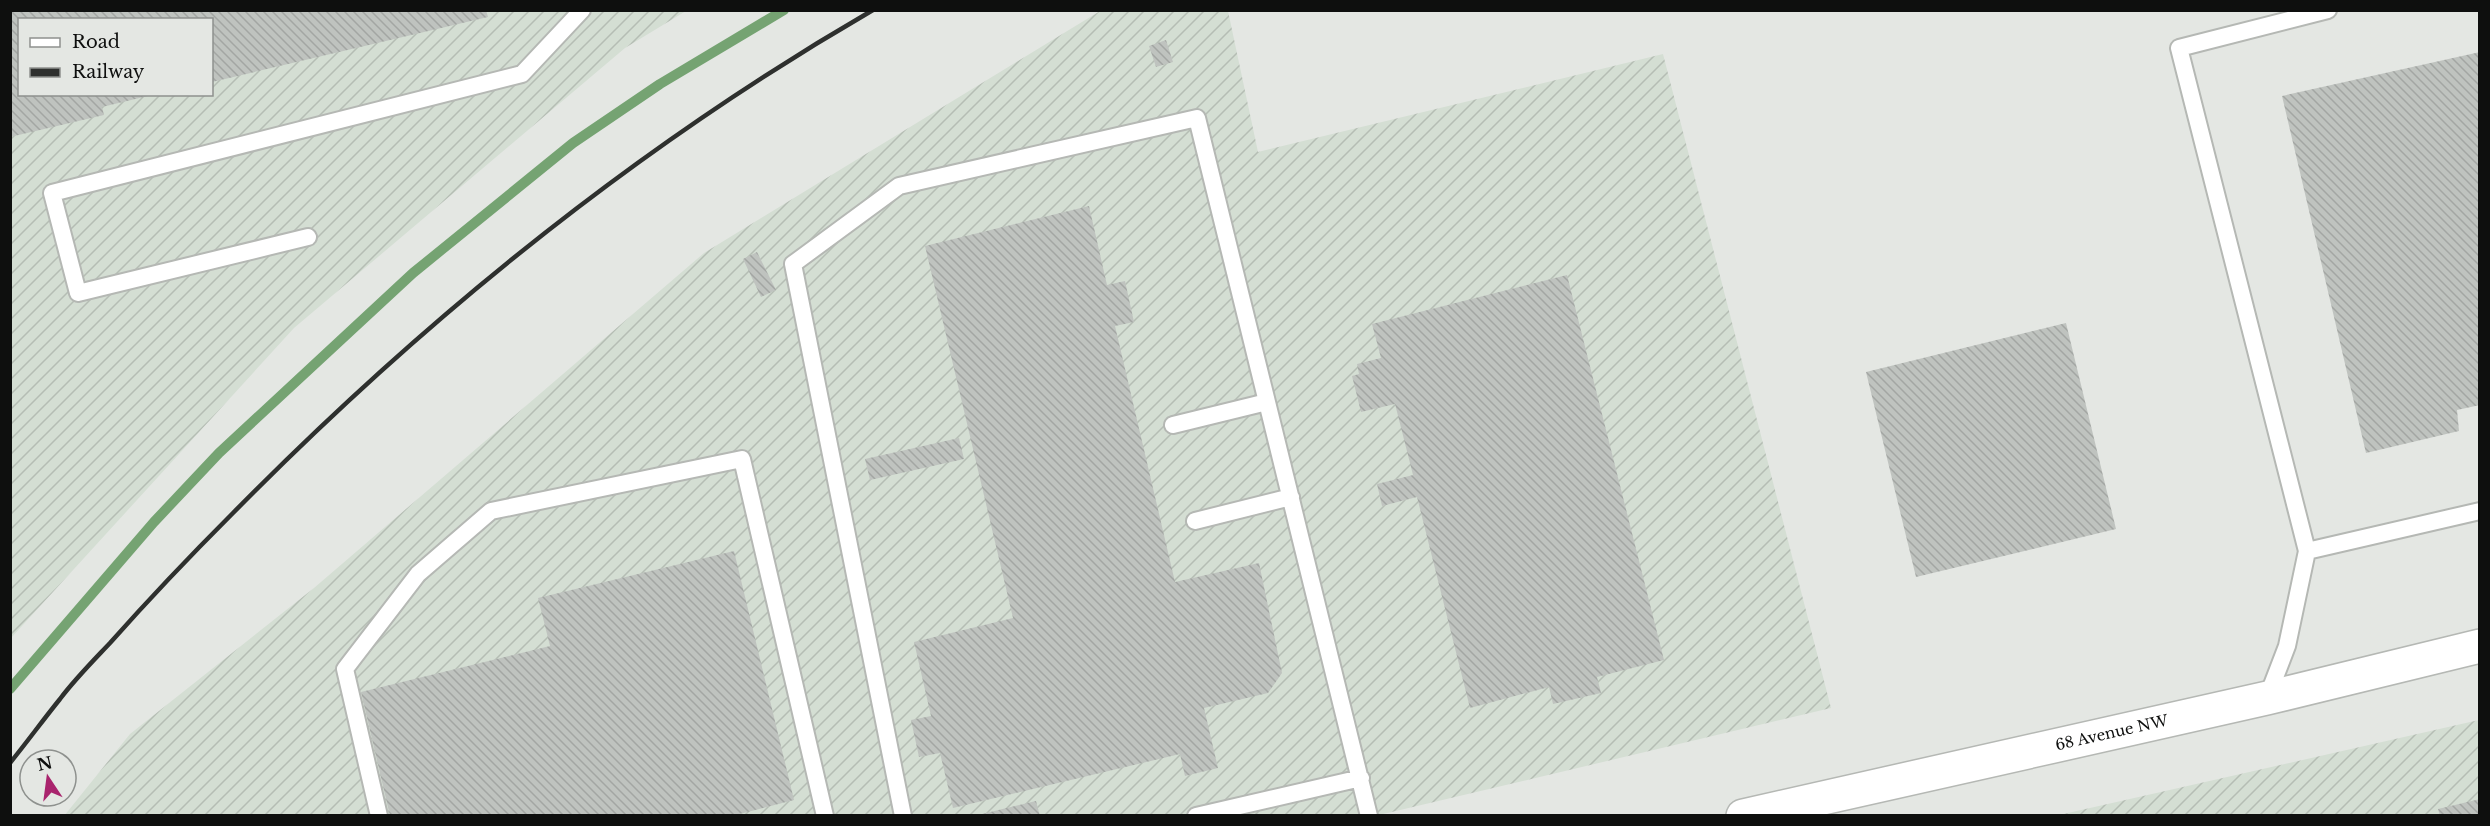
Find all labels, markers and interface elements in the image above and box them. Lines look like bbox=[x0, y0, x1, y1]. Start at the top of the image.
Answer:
legend bbox=[18, 18, 213, 96]
text: Road bbox=[72, 31, 120, 53]
text: Railway bbox=[72, 61, 145, 83]
street label: 68 Avenue NW bbox=[2053, 710, 2170, 754]
north arrow bbox=[18, 748, 78, 808]
text: N bbox=[35, 752, 54, 775]

